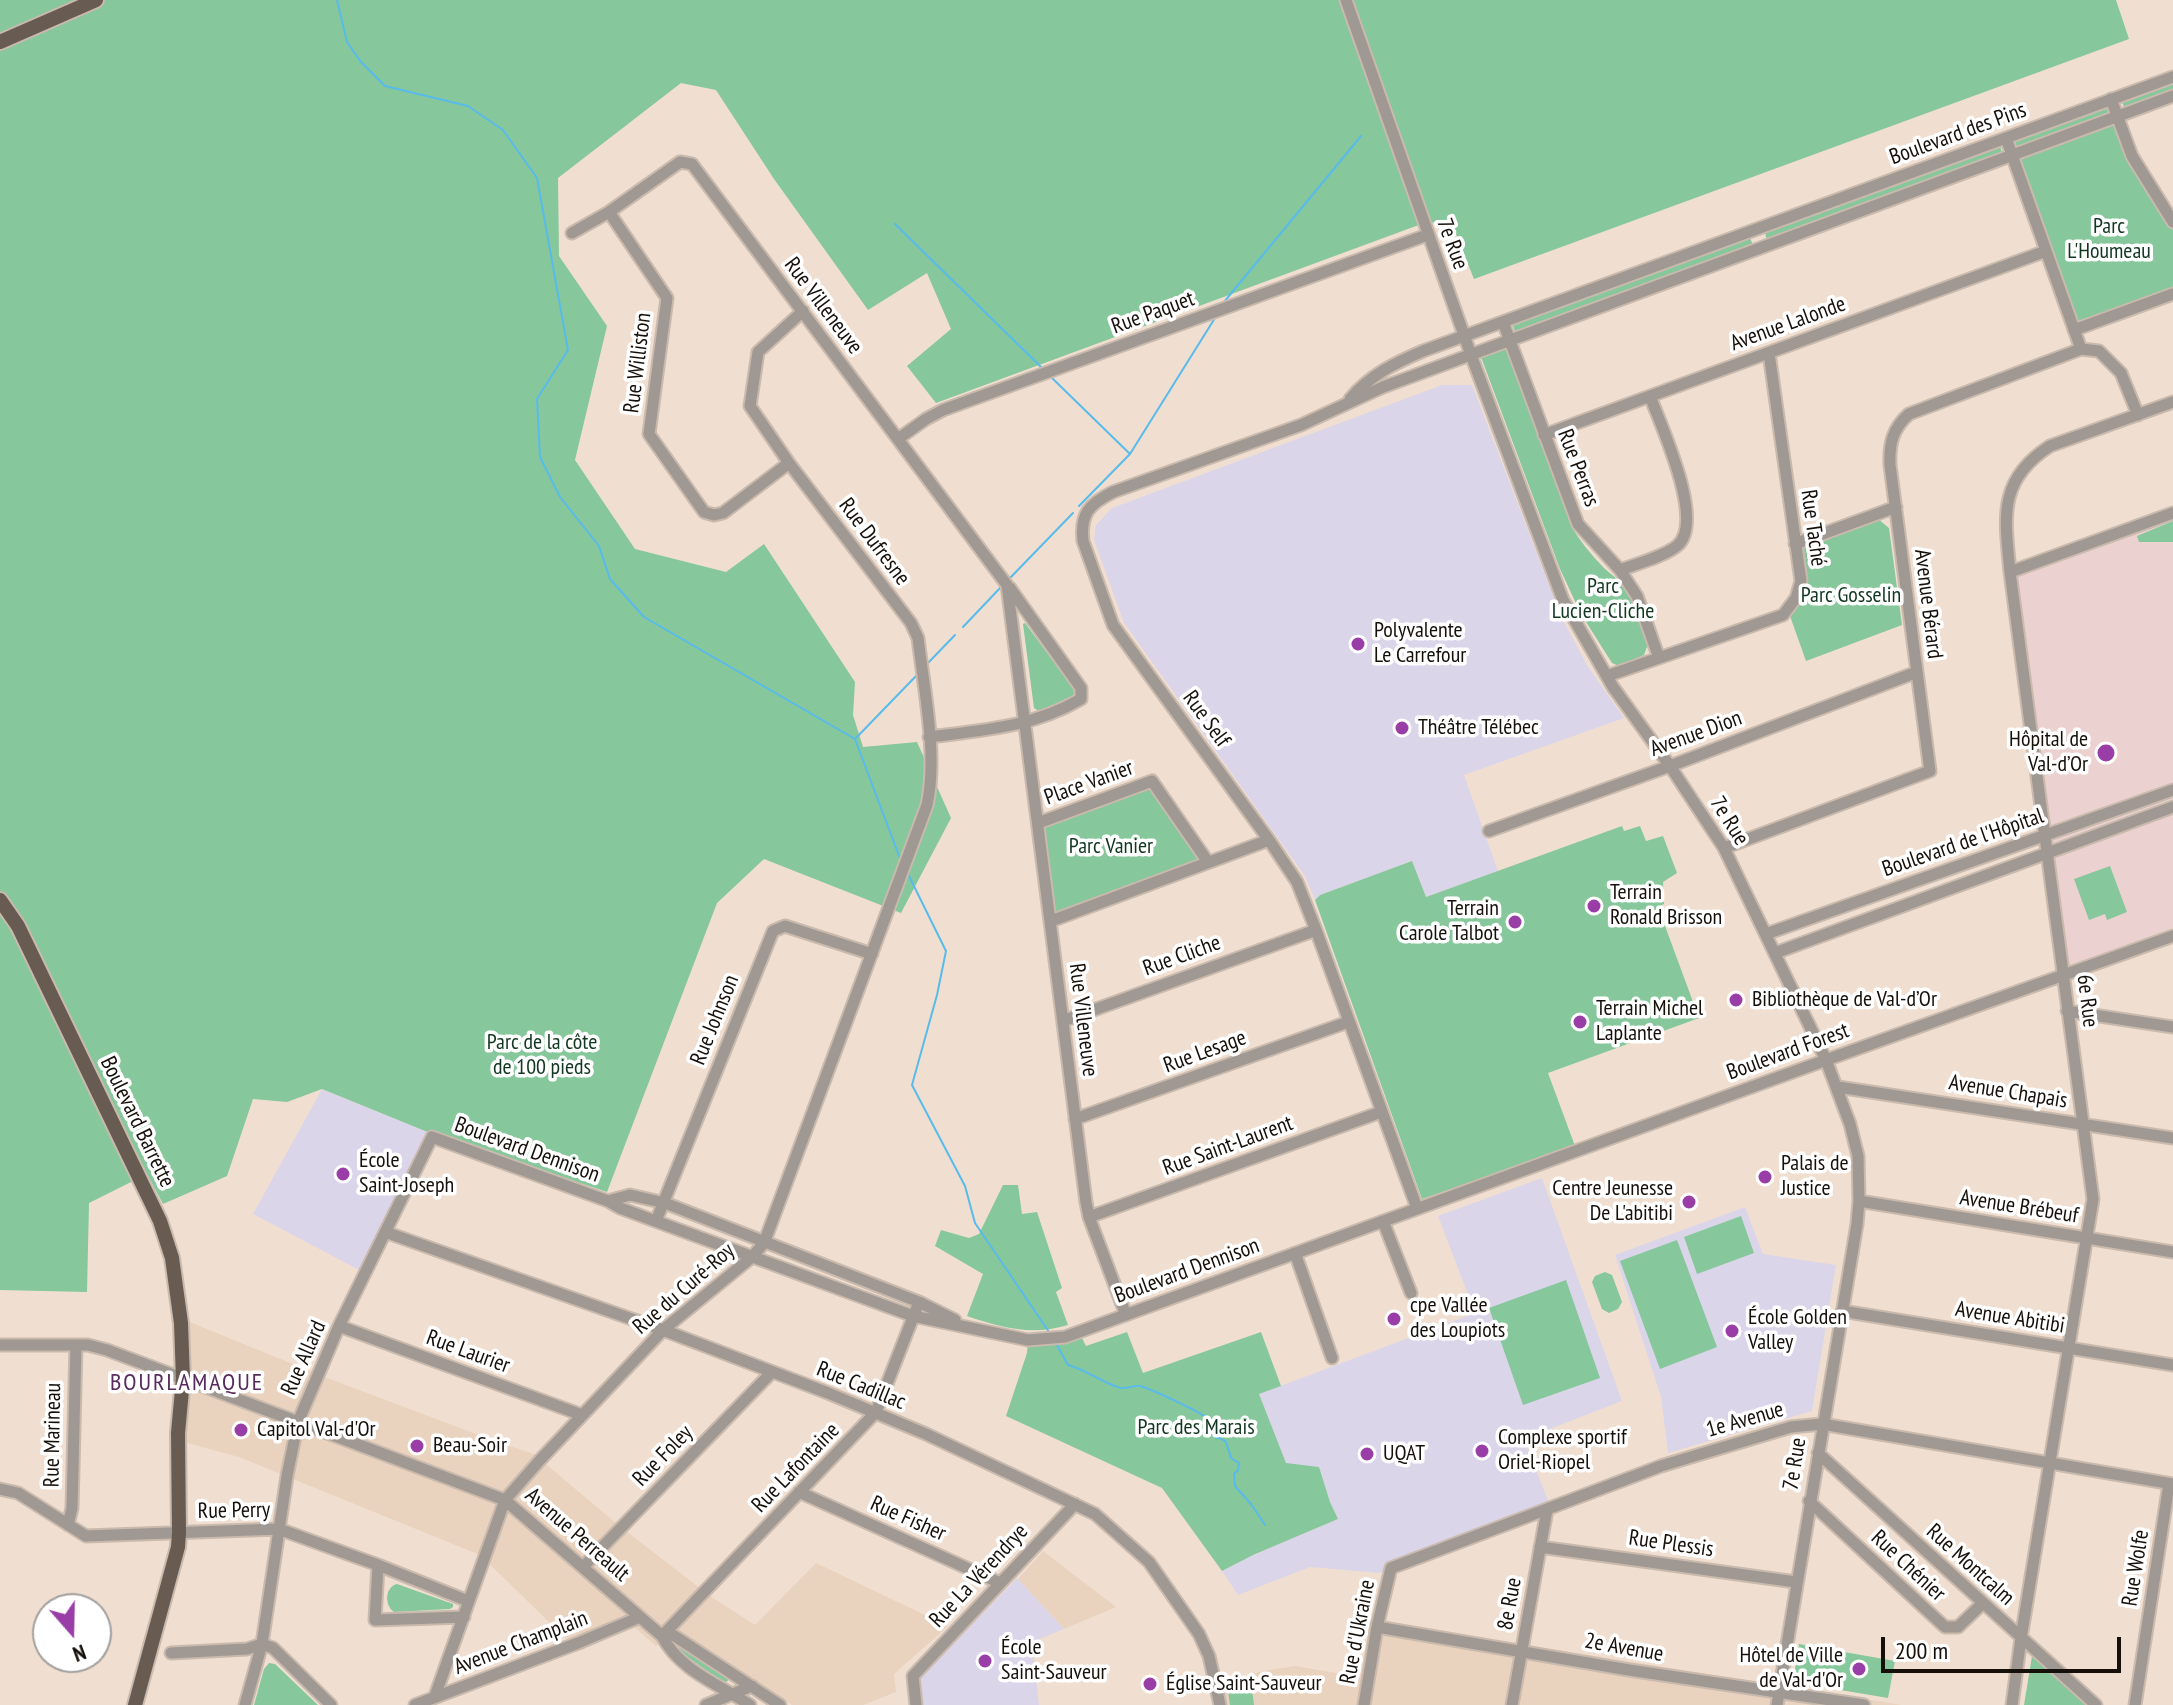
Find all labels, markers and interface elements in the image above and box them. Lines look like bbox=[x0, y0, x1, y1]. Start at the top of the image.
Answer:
street label: Boulevard des Pins bbox=[1886, 97, 2030, 171]
park label: Parc L'Houmeau bbox=[2067, 214, 2151, 266]
street label: 7e Rue bbox=[1431, 215, 1473, 273]
street label: Rue Villeneuve bbox=[778, 253, 868, 359]
street label: Rue Paquet bbox=[1108, 286, 1198, 340]
street label: Avenue Lalonde bbox=[1727, 291, 1849, 357]
street label: Rue Williston bbox=[619, 311, 657, 415]
street label: Rue Perras bbox=[1551, 426, 1605, 510]
street label: Rue Taché bbox=[1795, 488, 1831, 568]
street label: Rue Dufresne bbox=[833, 493, 915, 591]
street label: Avenue Bérard bbox=[1908, 548, 1948, 660]
park label: Parc Lucien-Cliche bbox=[1552, 574, 1654, 626]
park label: Parc Gosselin bbox=[1801, 583, 1901, 609]
place label: Polyvalente Le Carrefour bbox=[1374, 618, 1466, 670]
marker: Polyvalente Le Carrefour bbox=[1349, 635, 1367, 653]
street label: Rue Self bbox=[1177, 686, 1235, 752]
street label: Avenue Dion bbox=[1646, 705, 1746, 763]
place label: Théâtre Télébec bbox=[1418, 715, 1539, 741]
marker: Théâtre Télébec bbox=[1393, 719, 1411, 737]
place label: Hôpital de Val-d’Or bbox=[2009, 727, 2088, 778]
marker: Hôpital de Val-d’Or bbox=[2095, 742, 2117, 764]
street label: Place Vanier bbox=[1041, 755, 1137, 811]
street label: 7e Rue bbox=[1704, 792, 1754, 850]
street label: Boulevard de l'Hôpital bbox=[1879, 803, 2047, 883]
park label: Parc Vanier bbox=[1069, 834, 1153, 860]
place label: Terrain Ronald Brisson bbox=[1610, 880, 1722, 932]
place label: Terrain Carole Talbot bbox=[1399, 896, 1499, 948]
marker: Terrain Ronald Brisson bbox=[1585, 897, 1603, 915]
marker: Terrain Carole Talbot bbox=[1506, 913, 1524, 931]
street label: Rue Cliche bbox=[1140, 930, 1224, 982]
street label: Rue Villeneuve bbox=[1063, 962, 1103, 1078]
street label: Rue Johnson bbox=[685, 971, 745, 1069]
street label: 6e Rue bbox=[2071, 973, 2103, 1029]
place label: Bibliothèque de Val-d’Or bbox=[1752, 987, 1937, 1013]
marker: Bibliothèque de Val-d’Or bbox=[1727, 991, 1745, 1009]
place label: Terrain Michel Laplante bbox=[1596, 996, 1703, 1048]
marker: Terrain Michel Laplante bbox=[1571, 1013, 1589, 1031]
street label: Boulevard Forest bbox=[1723, 1018, 1853, 1086]
street label: Rue Lesage bbox=[1160, 1025, 1250, 1079]
park label: Parc de la côte de 100 pieds bbox=[487, 1030, 597, 1082]
street label: Boulevard Barrette bbox=[94, 1052, 180, 1192]
street label: Avenue Chapais bbox=[1947, 1070, 2069, 1114]
street label: Rue Saint-Laurent bbox=[1159, 1110, 1297, 1182]
street label: Boulevard Dennison bbox=[451, 1112, 603, 1188]
place label: École Saint-Joseph bbox=[359, 1148, 454, 1200]
place label: Palais de Justice bbox=[1781, 1151, 1849, 1202]
marker: École Saint-Joseph bbox=[334, 1165, 352, 1183]
marker: Palais de Justice bbox=[1756, 1168, 1774, 1186]
place label: Centre Jeunesse De L'abitibi bbox=[1552, 1176, 1673, 1228]
street label: Avenue Brébeuf bbox=[1958, 1185, 2080, 1229]
marker: Centre Jeunesse De L'abitibi bbox=[1680, 1193, 1698, 1211]
street label: Boulevard Dennison bbox=[1111, 1233, 1263, 1309]
street label: Rue du Curé-Roy bbox=[628, 1238, 740, 1340]
place label: cpe Vallée des Loupiots bbox=[1410, 1293, 1505, 1344]
street label: Avenue Abitibi bbox=[1954, 1296, 2066, 1340]
place label: École Golden Valley bbox=[1748, 1305, 1847, 1356]
marker: cpe Vallée des Loupiots bbox=[1385, 1310, 1403, 1328]
street label: Rue Allard bbox=[276, 1317, 332, 1399]
marker: École Golden Valley bbox=[1723, 1322, 1741, 1340]
street label: Rue Laurier bbox=[423, 1325, 513, 1379]
street label: Rue Cadillac bbox=[813, 1356, 909, 1416]
district label: BOURLAMAQUE bbox=[110, 1369, 264, 1397]
street label: Rue Marineau bbox=[39, 1382, 67, 1488]
street label: 1e Avenue bbox=[1703, 1396, 1787, 1444]
park label: Parc des Marais bbox=[1137, 1415, 1255, 1441]
place label: Capitol Val-d'Or bbox=[257, 1417, 376, 1443]
street label: Rue Lafontaine bbox=[747, 1418, 845, 1518]
street label: Rue Foley bbox=[628, 1420, 698, 1492]
marker: Capitol Val-d'Or bbox=[232, 1421, 250, 1439]
place label: Complexe sportif Oriel-Riopel bbox=[1498, 1425, 1627, 1476]
place label: Beau-Soir bbox=[433, 1433, 507, 1459]
street label: 7e Rue bbox=[1778, 1436, 1812, 1492]
marker: Beau-Soir bbox=[408, 1437, 426, 1455]
place label: UQAT bbox=[1383, 1441, 1425, 1467]
marker: Complexe sportif Oriel-Riopel bbox=[1473, 1442, 1491, 1460]
marker: UQAT bbox=[1358, 1445, 1376, 1463]
street label: Avenue Perreault bbox=[520, 1483, 634, 1587]
street label: Rue Fisher bbox=[866, 1491, 950, 1547]
street label: Rue Perry bbox=[197, 1497, 271, 1525]
street label: Rue La Vérendrye bbox=[924, 1519, 1034, 1633]
street label: Rue Montcalm bbox=[1921, 1519, 2019, 1611]
street label: Rue Plessis bbox=[1627, 1525, 1715, 1563]
street label: Rue Chénier bbox=[1865, 1525, 1951, 1607]
street label: Rue Wolfe bbox=[2117, 1528, 2155, 1608]
street label: 8e Rue bbox=[1492, 1576, 1528, 1632]
street label: Rue d'Ukraine bbox=[1335, 1578, 1381, 1686]
north arrow bbox=[32, 1593, 112, 1673]
street label: Avenue Champlain bbox=[450, 1605, 592, 1681]
scale bar bbox=[1885, 1621, 2125, 1671]
street label: 2e Avenue bbox=[1583, 1628, 1665, 1668]
place label: École Saint-Sauveur bbox=[1001, 1635, 1107, 1686]
text: 200 m bbox=[1895, 1635, 1948, 1666]
text: N bbox=[69, 1638, 90, 1669]
place label: Hôtel de Ville de Val-d'Or bbox=[1739, 1643, 1843, 1694]
marker: École Saint-Sauveur bbox=[976, 1652, 994, 1670]
marker: Hôtel de Ville de Val-d'Or bbox=[1850, 1660, 1868, 1678]
place label: Église Saint-Sauveur bbox=[1166, 1671, 1322, 1697]
marker: Église Saint-Sauveur bbox=[1141, 1675, 1159, 1693]

